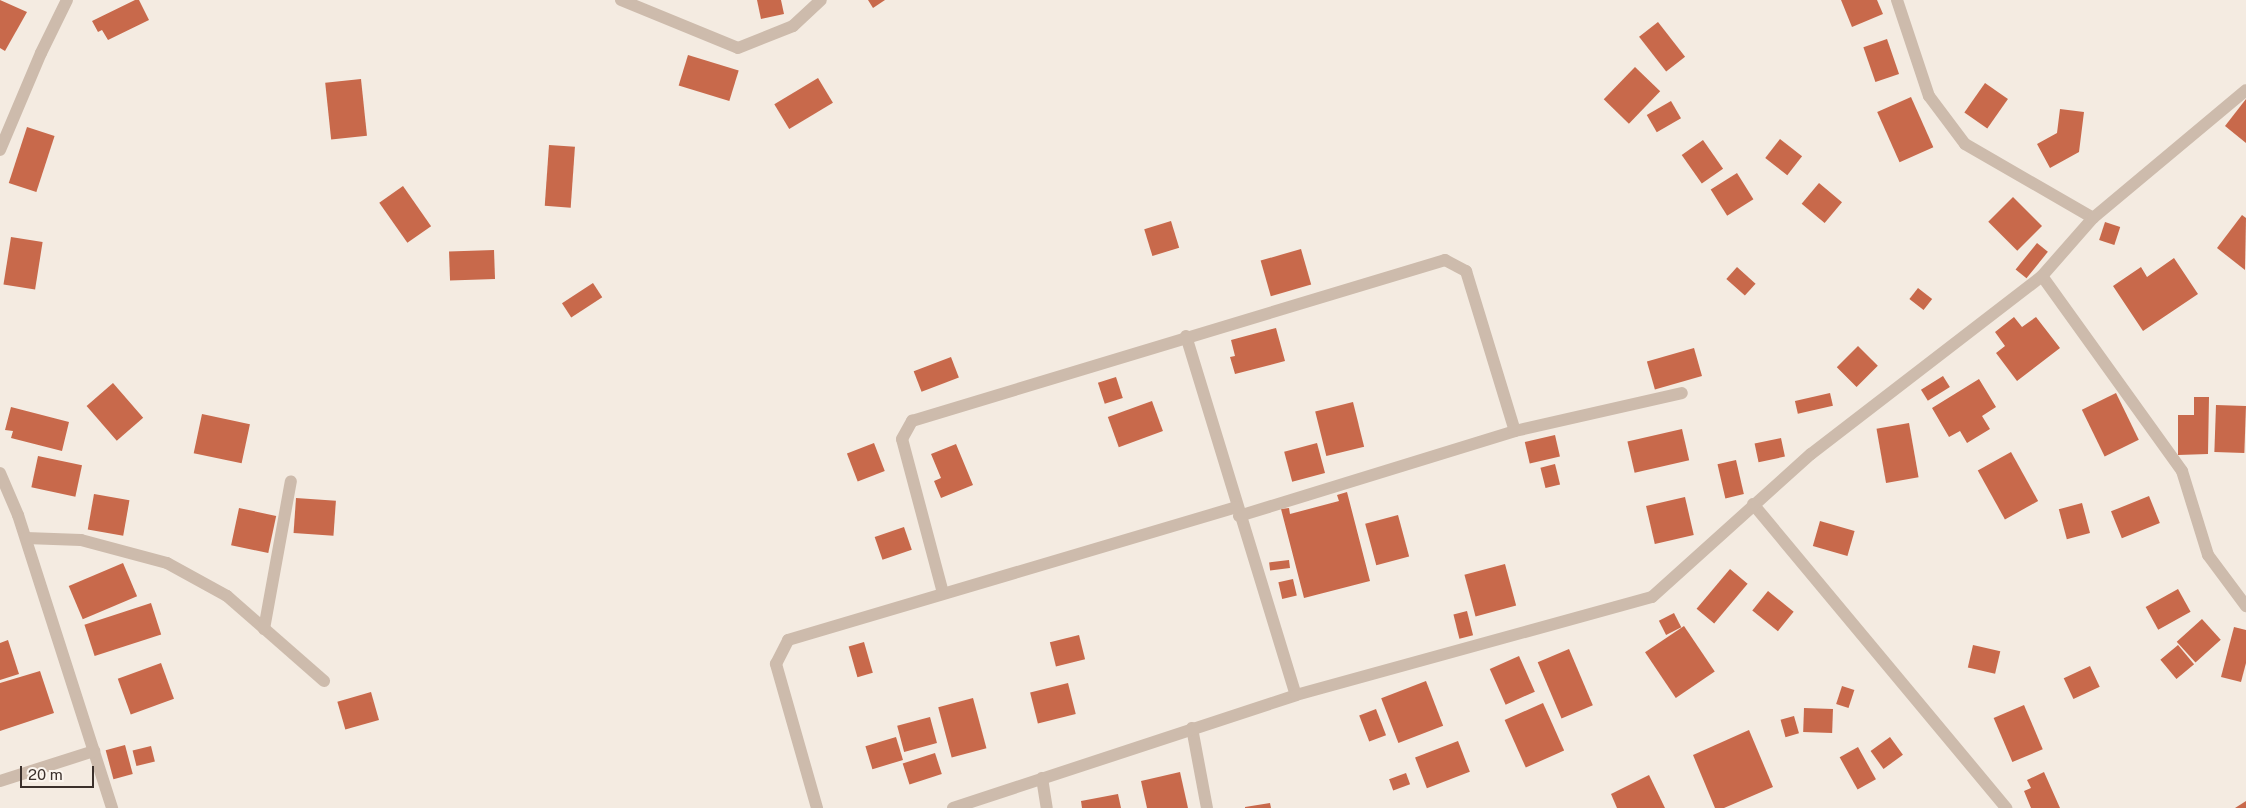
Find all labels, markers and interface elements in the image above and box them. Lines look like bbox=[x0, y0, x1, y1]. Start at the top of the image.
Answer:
scale bar bbox=[22, 756, 96, 788]
text: 20 m bbox=[28, 766, 63, 783]

